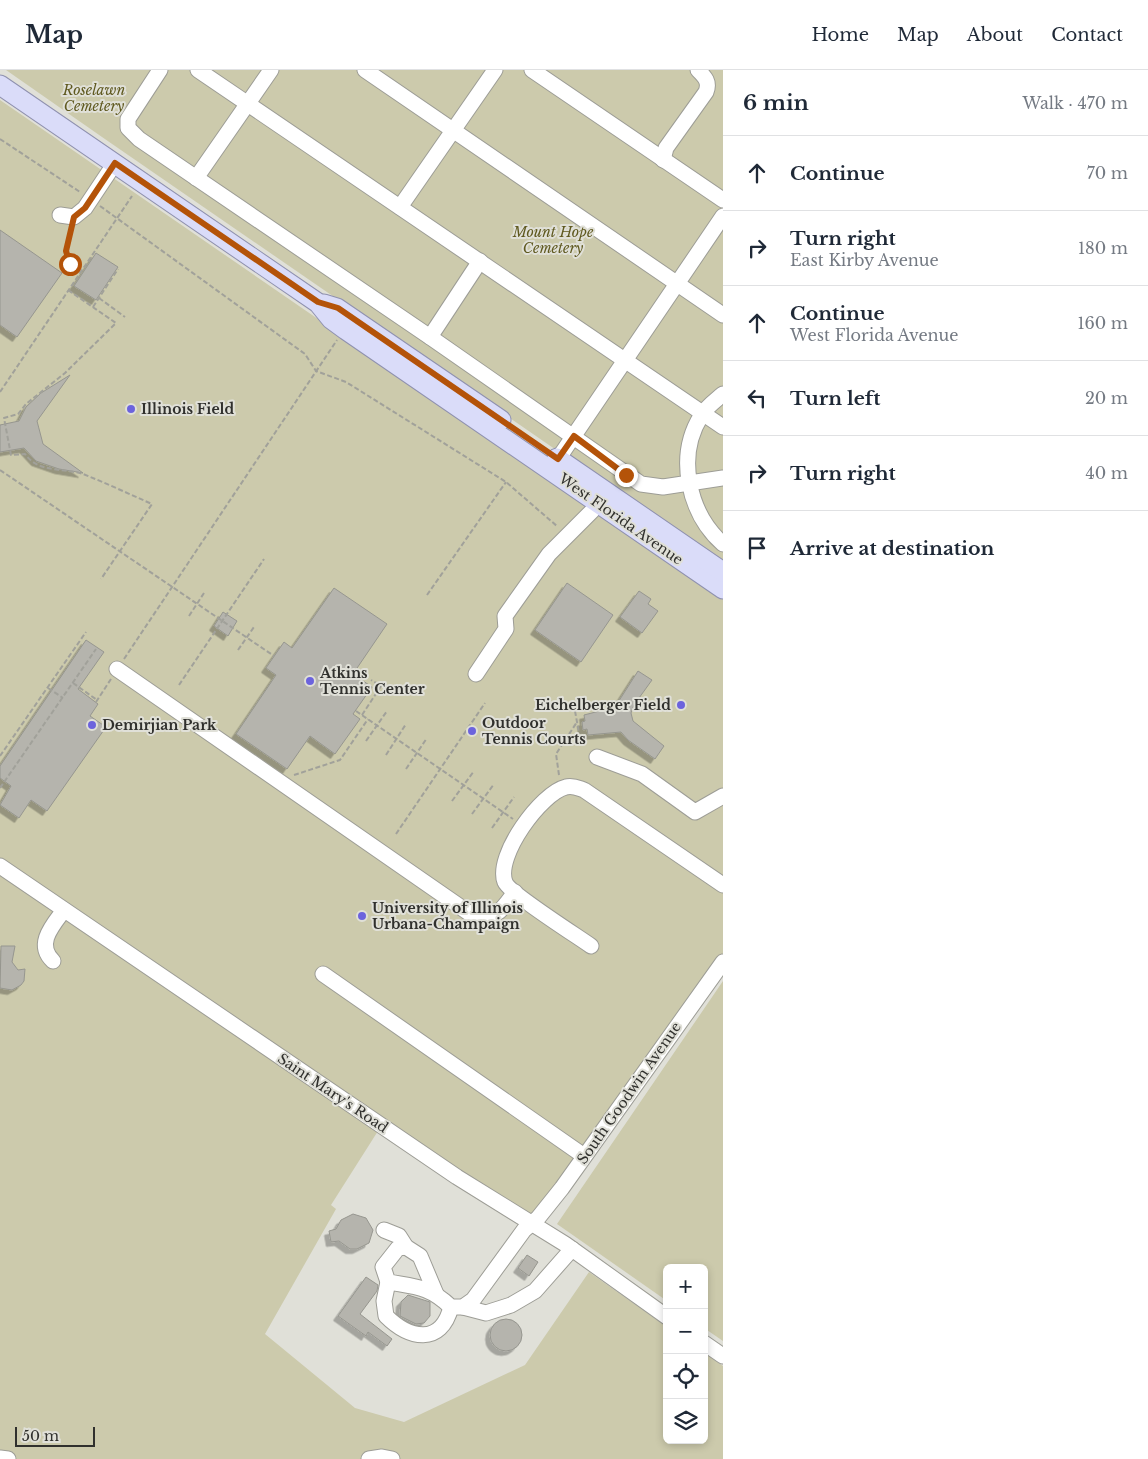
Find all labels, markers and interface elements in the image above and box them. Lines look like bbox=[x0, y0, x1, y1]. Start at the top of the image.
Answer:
text: Map bbox=[25, 20, 83, 49]
text: Home bbox=[811, 24, 869, 46]
text: Map bbox=[897, 24, 939, 46]
text: About bbox=[967, 24, 1023, 46]
text: Contact bbox=[1051, 24, 1123, 46]
park label: Roselawn Cemetery bbox=[62, 81, 125, 115]
text: 6 min bbox=[743, 90, 809, 116]
text: Walk · 470 m bbox=[1023, 93, 1128, 113]
icon: ahead bbox=[743, 159, 771, 187]
text: Continue bbox=[790, 162, 885, 185]
text: 70 m bbox=[1087, 163, 1128, 183]
park label: Mount Hope Cemetery bbox=[512, 223, 594, 257]
text: Turn right bbox=[790, 227, 896, 250]
icon: right bbox=[743, 234, 771, 262]
text: 180 m bbox=[1078, 238, 1128, 258]
text: East Kirby Avenue bbox=[790, 250, 939, 270]
route start bbox=[59, 253, 82, 276]
text: Continue bbox=[790, 302, 885, 325]
icon: ahead bbox=[743, 309, 771, 337]
text: 160 m bbox=[1077, 313, 1128, 333]
text: West Florida Avenue bbox=[790, 325, 959, 345]
icon: left bbox=[743, 384, 771, 412]
text: Turn left bbox=[790, 387, 881, 410]
text: 20 m bbox=[1085, 388, 1128, 408]
place label: Illinois Field bbox=[141, 400, 235, 418]
marker: Illinois Field bbox=[125, 403, 137, 415]
icon: right bbox=[743, 459, 771, 487]
text: Turn right bbox=[790, 462, 896, 485]
text: 40 m bbox=[1085, 463, 1128, 483]
route end bbox=[615, 464, 638, 487]
street label: West Florida Avenue bbox=[555, 469, 687, 569]
icon: arrive bbox=[743, 534, 771, 562]
text: Arrive at destination bbox=[790, 537, 994, 560]
place label: Atkins Tennis Center bbox=[319, 664, 425, 698]
marker: Atkins Tennis Center bbox=[304, 675, 316, 687]
place label: Eichelberger Field bbox=[535, 696, 671, 714]
marker: Eichelberger Field bbox=[675, 699, 687, 711]
place label: Outdoor Tennis Courts bbox=[482, 714, 586, 748]
place label: Demirjian Park bbox=[102, 716, 217, 734]
marker: Demirjian Park bbox=[86, 719, 98, 731]
marker: Outdoor Tennis Courts bbox=[466, 725, 478, 737]
place label: University of Illinois Urbana-Champaign bbox=[372, 899, 524, 933]
marker: University of Illinois Urbana-Champaign bbox=[356, 910, 368, 922]
street label: South Goodwin Avenue bbox=[573, 1018, 685, 1168]
street label: Saint Mary's Road bbox=[274, 1049, 392, 1137]
map controls bbox=[663, 1264, 708, 1444]
button: + bbox=[663, 1264, 708, 1309]
button: − bbox=[663, 1309, 708, 1354]
button: locate bbox=[663, 1354, 708, 1399]
button: layers bbox=[663, 1399, 708, 1444]
scale bar bbox=[15, 1424, 95, 1447]
text: 50 m bbox=[22, 1427, 59, 1445]

